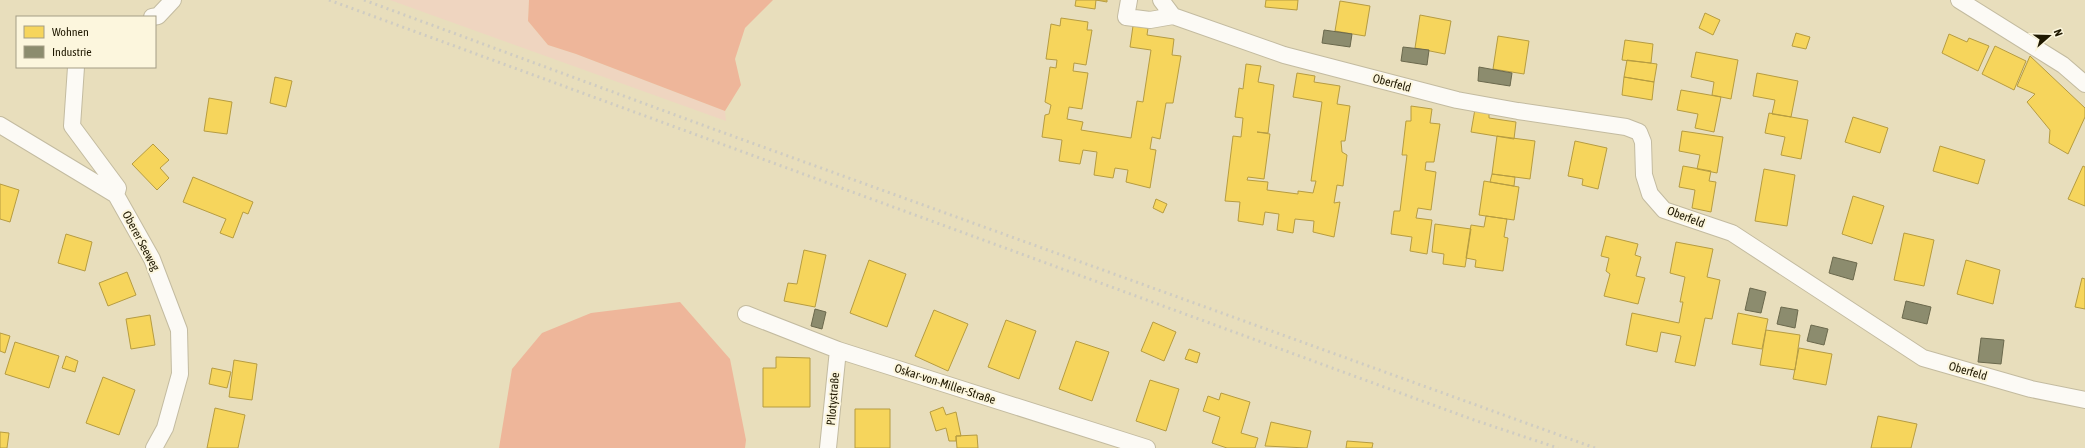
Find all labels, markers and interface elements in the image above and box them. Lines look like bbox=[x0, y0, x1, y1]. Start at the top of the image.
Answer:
legend bbox=[16, 16, 156, 68]
north arrow bbox=[2029, 16, 2069, 56]
text: Wohnen bbox=[52, 25, 89, 39]
text: N bbox=[2052, 27, 2065, 38]
text: Industrie bbox=[52, 45, 92, 59]
street label: Oberfeld bbox=[1371, 71, 1413, 95]
street label: Oberfeld bbox=[1665, 203, 1707, 231]
street label: Oberer Seeweg bbox=[119, 209, 163, 274]
street label: Oberfeld bbox=[1947, 359, 1989, 383]
street label: Oskar-von-Miller-Straße bbox=[893, 361, 997, 407]
street label: Pilotystraße bbox=[824, 372, 842, 426]

